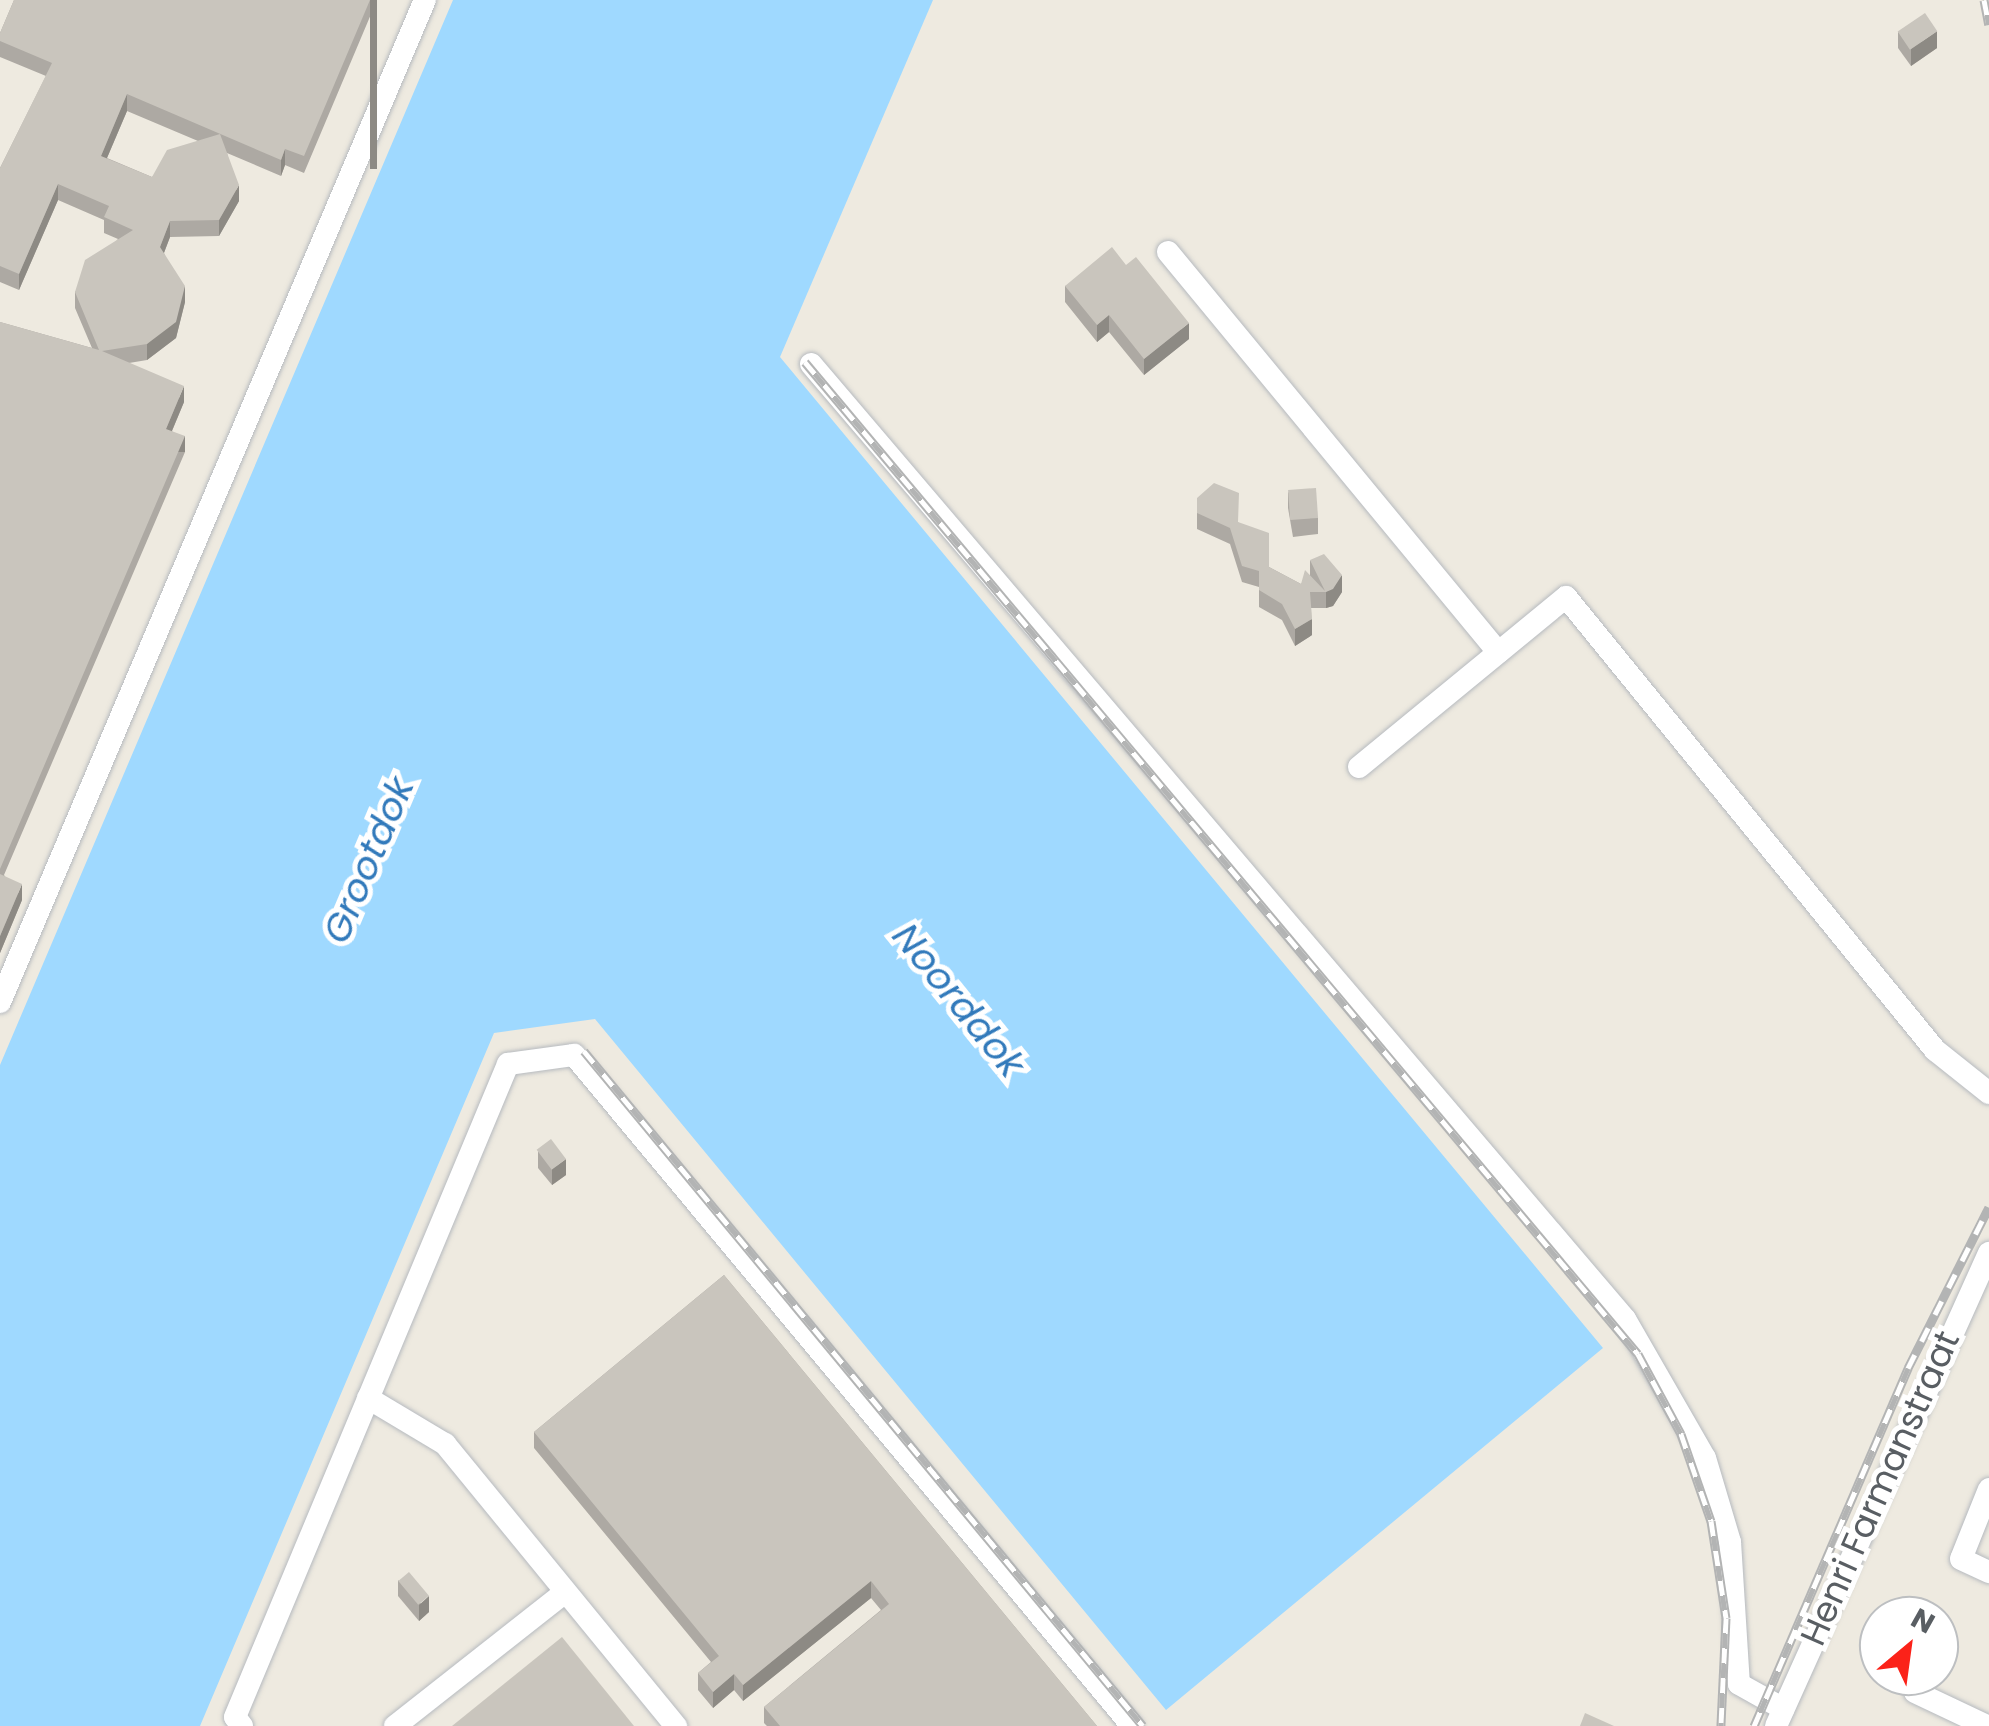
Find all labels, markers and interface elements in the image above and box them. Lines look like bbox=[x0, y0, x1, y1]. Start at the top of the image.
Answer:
water label: Grootdok bbox=[313, 770, 423, 950]
water label: Noorddok bbox=[883, 914, 1035, 1086]
street label: Henri Farmanstraat bbox=[1792, 1324, 1968, 1652]
north arrow bbox=[1859, 1596, 1959, 1696]
text: N bbox=[1904, 1599, 1941, 1643]

